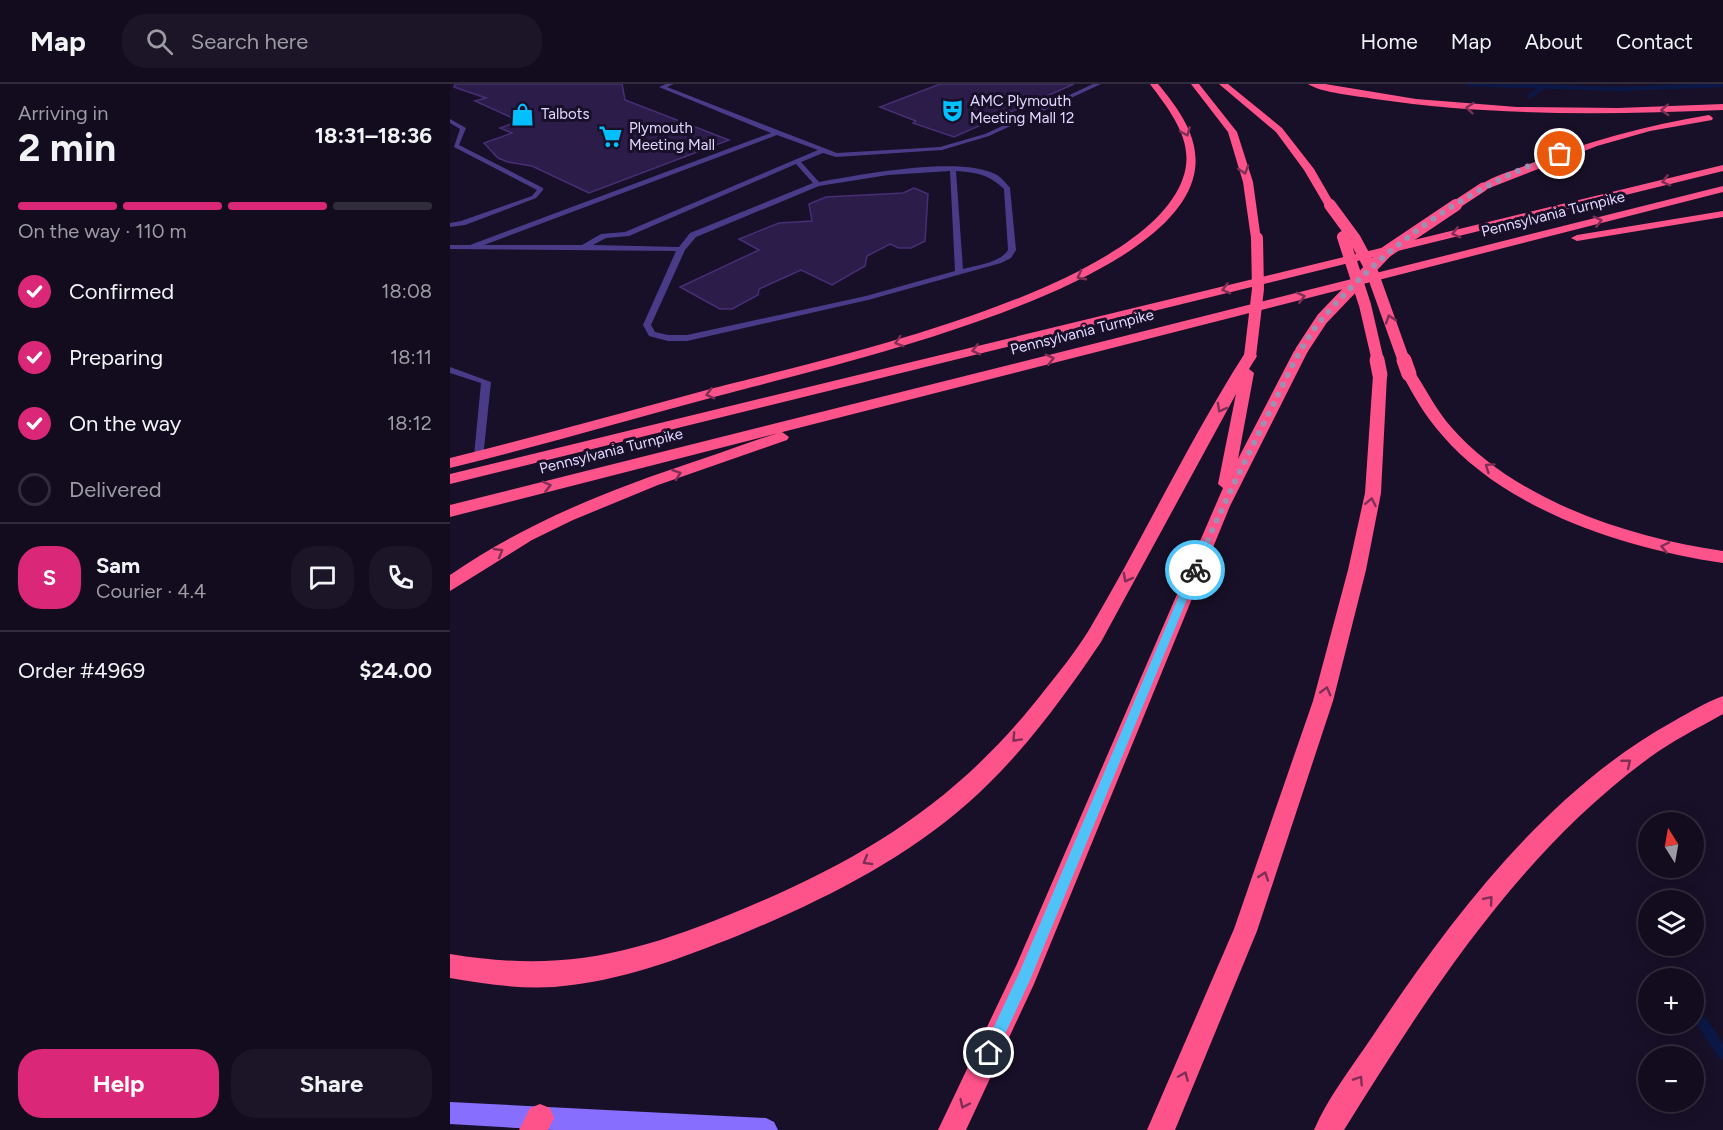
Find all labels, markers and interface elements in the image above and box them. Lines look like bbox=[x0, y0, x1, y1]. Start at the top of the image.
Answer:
search box bbox=[122, 14, 542, 68]
text: Map bbox=[30, 24, 86, 58]
icon: search bbox=[143, 25, 176, 58]
text: Search here bbox=[191, 28, 308, 55]
text: Home bbox=[1361, 29, 1418, 54]
text: Map bbox=[1451, 29, 1492, 54]
text: About bbox=[1525, 29, 1583, 54]
text: Contact bbox=[1616, 29, 1693, 54]
place label: AMC Plymouth Meeting Mall 12 bbox=[970, 92, 1074, 127]
theatre icon: AMC Plymouth Meeting Mall 12 bbox=[939, 97, 965, 123]
text: Arriving in bbox=[18, 101, 108, 125]
shop icon: Talbots bbox=[510, 101, 536, 127]
one-way arrow bbox=[1465, 102, 1474, 115]
one-way arrow bbox=[1660, 103, 1669, 116]
place label: Talbots bbox=[541, 105, 589, 123]
place label: Plymouth Meeting Mall bbox=[629, 119, 715, 154]
text: 18:31–18:36 bbox=[315, 122, 432, 149]
text: 2 min bbox=[18, 124, 116, 171]
supermarket icon: Plymouth Meeting Mall bbox=[598, 124, 624, 150]
one-way arrow bbox=[1179, 126, 1191, 137]
pin bbox=[1534, 128, 1585, 179]
icon: bag bbox=[1543, 137, 1576, 170]
one-way arrow bbox=[1237, 164, 1249, 175]
one-way arrow bbox=[1661, 174, 1671, 187]
street label: Pennsylvania Turnpike bbox=[1479, 187, 1627, 241]
one-way arrow bbox=[1592, 216, 1602, 229]
text: On the way · 110 m bbox=[18, 219, 186, 243]
one-way arrow bbox=[1452, 225, 1462, 238]
one-way arrow bbox=[1077, 269, 1088, 280]
icon: check bbox=[18, 275, 51, 308]
text: Confirmed bbox=[69, 278, 174, 305]
text: 18:08 bbox=[381, 279, 432, 303]
one-way arrow bbox=[1221, 282, 1231, 295]
one-way arrow bbox=[1295, 291, 1305, 304]
street label: Pennsylvania Turnpike bbox=[1008, 305, 1156, 359]
one-way arrow bbox=[1384, 314, 1397, 325]
one-way arrow bbox=[894, 335, 904, 347]
icon: check bbox=[18, 341, 51, 374]
one-way arrow bbox=[971, 343, 981, 356]
text: Preparing bbox=[69, 344, 163, 371]
text: 18:11 bbox=[390, 345, 432, 369]
one-way arrow bbox=[1045, 353, 1055, 366]
one-way arrow bbox=[706, 387, 716, 399]
one-way arrow bbox=[1217, 401, 1228, 412]
icon: check bbox=[18, 407, 51, 440]
text: On the way bbox=[69, 410, 181, 437]
text: 18:12 bbox=[387, 411, 432, 435]
street label: Pennsylvania Turnpike bbox=[537, 424, 685, 478]
one-way arrow bbox=[1484, 463, 1495, 474]
one-way arrow bbox=[671, 469, 682, 482]
text: Delivered bbox=[69, 476, 162, 503]
one-way arrow bbox=[542, 481, 552, 493]
one-way arrow bbox=[1364, 497, 1377, 507]
courier bbox=[1165, 540, 1225, 600]
one-way arrow bbox=[1661, 541, 1671, 554]
button: chat bbox=[291, 546, 354, 609]
button: phone bbox=[369, 546, 432, 609]
one-way arrow bbox=[493, 547, 503, 559]
text: Sam bbox=[96, 552, 140, 579]
icon: bike bbox=[1179, 554, 1212, 587]
text: S bbox=[43, 564, 56, 591]
one-way arrow bbox=[1123, 572, 1134, 582]
text: Courier · 4.4 bbox=[96, 579, 206, 603]
text: Order #4969 bbox=[18, 657, 145, 684]
text: $24.00 bbox=[359, 657, 432, 684]
one-way arrow bbox=[1318, 686, 1331, 696]
one-way arrow bbox=[1012, 731, 1023, 741]
one-way arrow bbox=[1620, 759, 1631, 770]
north arrow bbox=[1638, 812, 1704, 878]
map controls bbox=[1638, 812, 1704, 1112]
one-way arrow bbox=[863, 854, 873, 866]
one-way arrow bbox=[1256, 871, 1269, 882]
button: layers bbox=[1638, 890, 1704, 956]
one-way arrow bbox=[1482, 896, 1493, 907]
button: + bbox=[1638, 968, 1704, 1034]
pin bbox=[963, 1027, 1014, 1078]
icon: home bbox=[972, 1036, 1005, 1069]
button: − bbox=[1638, 1046, 1704, 1112]
button: Help bbox=[18, 1049, 219, 1118]
button: Share bbox=[231, 1049, 432, 1118]
one-way arrow bbox=[1177, 1071, 1189, 1082]
one-way arrow bbox=[1352, 1076, 1363, 1087]
one-way arrow bbox=[960, 1098, 972, 1109]

